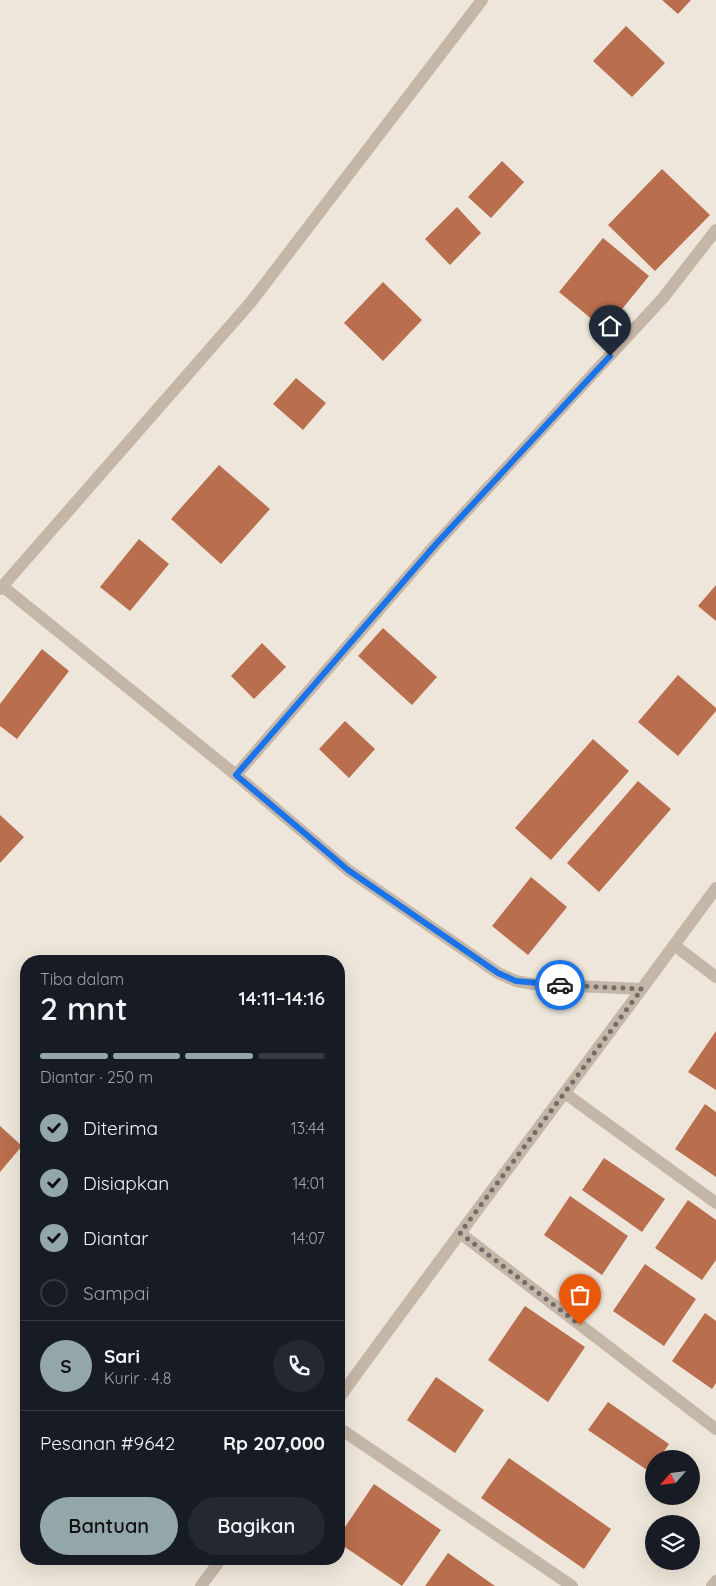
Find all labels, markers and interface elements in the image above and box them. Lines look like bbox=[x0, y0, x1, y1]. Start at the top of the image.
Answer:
pin bbox=[589, 305, 631, 356]
icon: home bbox=[596, 312, 624, 340]
courier bbox=[535, 960, 585, 1010]
text: Tiba dalam bbox=[40, 969, 124, 989]
icon: car bbox=[546, 971, 574, 999]
text: 14:11–14:16 bbox=[239, 986, 325, 1010]
text: 2 mnt bbox=[40, 988, 128, 1028]
text: Diantar · 250 m bbox=[40, 1067, 153, 1087]
icon: check bbox=[40, 1114, 68, 1142]
text: Diterima bbox=[83, 1116, 158, 1140]
text: 13:44 bbox=[291, 1118, 325, 1138]
icon: check bbox=[40, 1169, 68, 1197]
text: Disiapkan bbox=[83, 1171, 169, 1195]
text: 14:01 bbox=[292, 1173, 325, 1193]
icon: check bbox=[40, 1224, 68, 1252]
text: Diantar bbox=[83, 1226, 149, 1250]
text: 14:07 bbox=[291, 1228, 325, 1248]
pin bbox=[559, 1274, 601, 1325]
text: Sampai bbox=[83, 1281, 150, 1305]
icon: bag bbox=[566, 1281, 594, 1309]
button: phone bbox=[273, 1340, 325, 1392]
text: Sari bbox=[104, 1344, 140, 1368]
text: S bbox=[60, 1354, 72, 1378]
text: Kurir · 4.8 bbox=[104, 1368, 171, 1388]
text: Pesanan #9642 bbox=[40, 1431, 175, 1455]
text: Rp 207,000 bbox=[223, 1431, 325, 1455]
north arrow bbox=[645, 1450, 700, 1505]
map controls bbox=[645, 1450, 700, 1570]
button: Bantuan bbox=[40, 1497, 178, 1555]
button: Bagikan bbox=[188, 1497, 325, 1555]
button: layers bbox=[645, 1515, 700, 1570]

